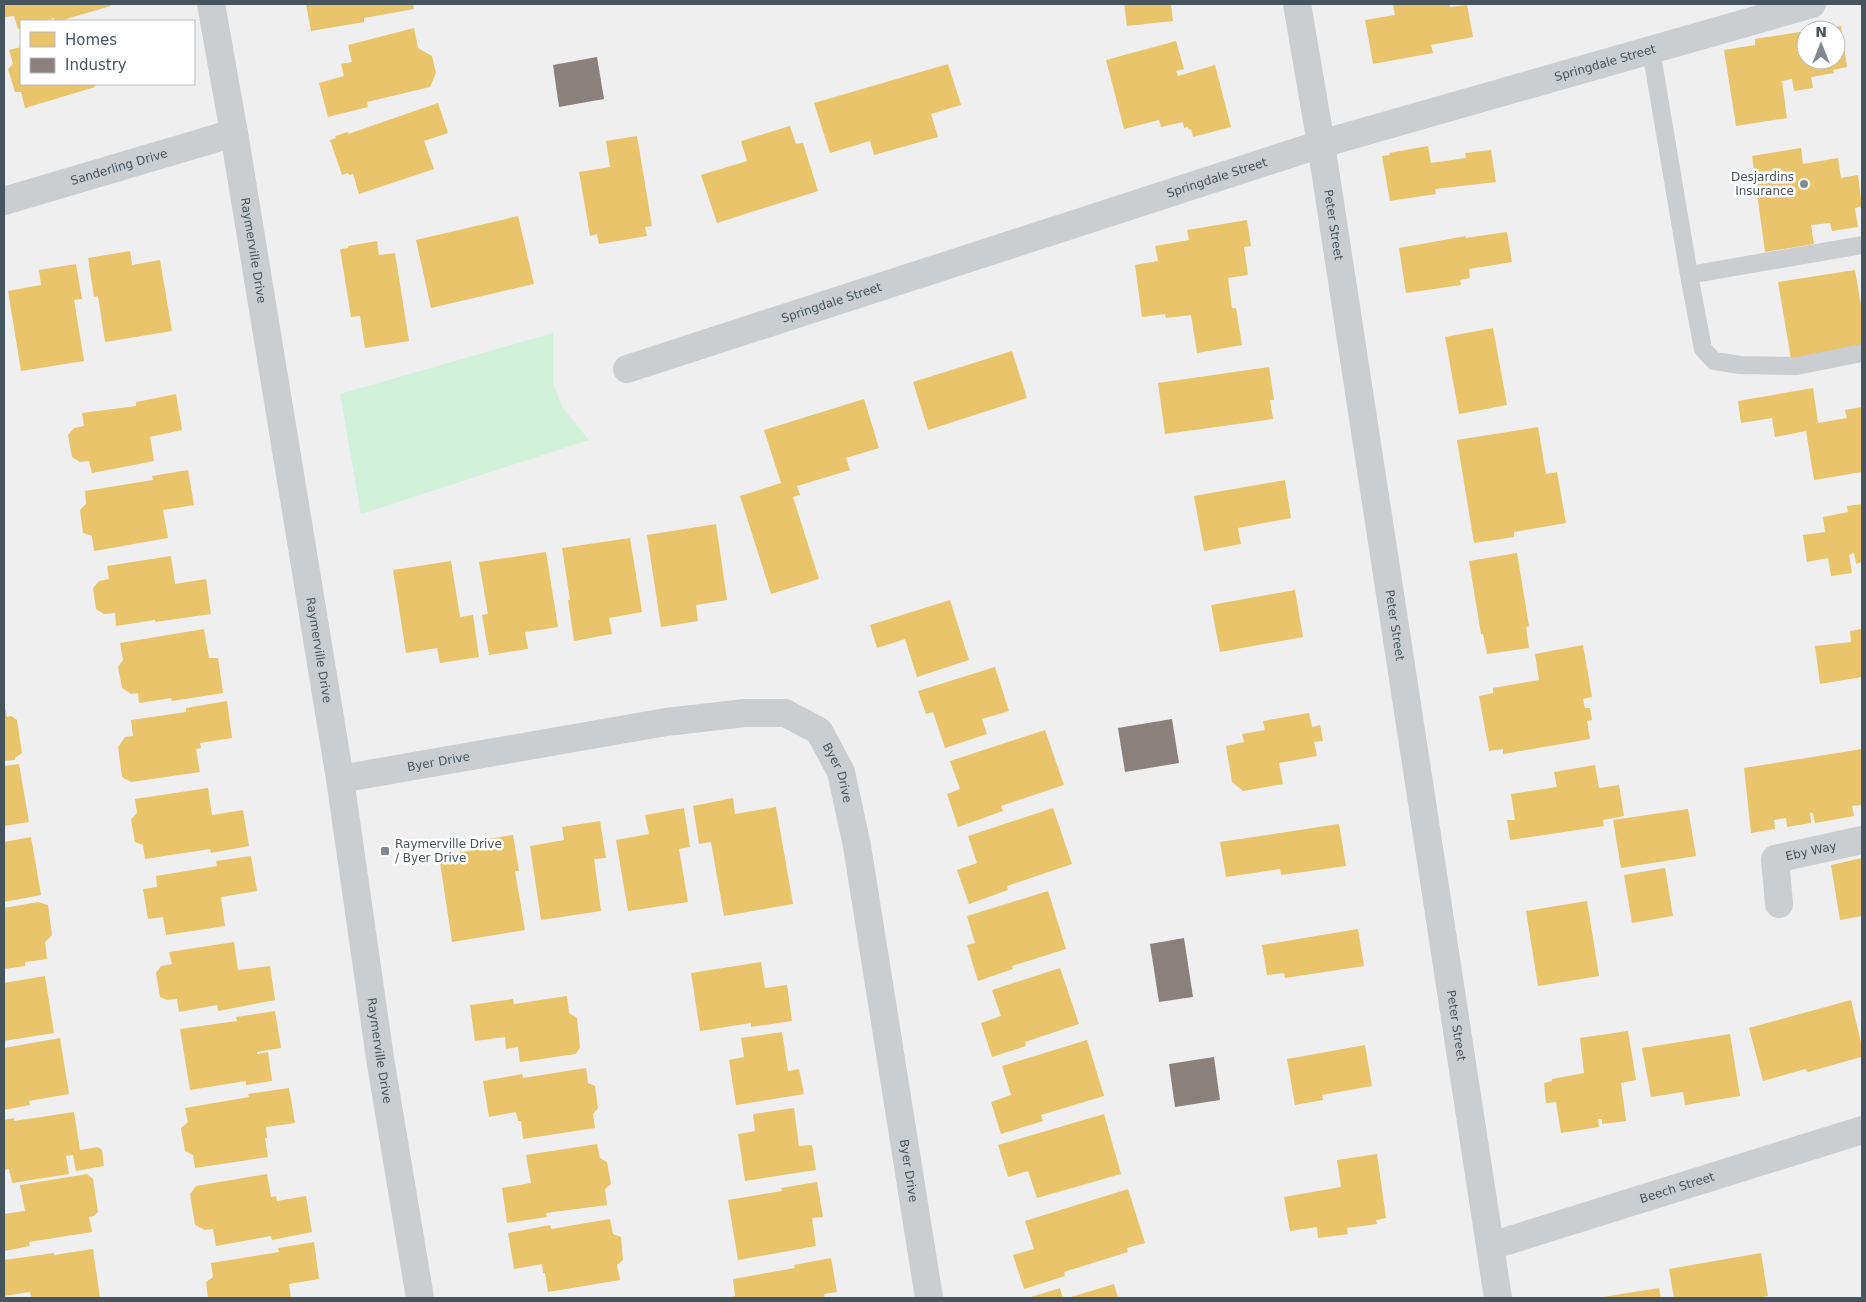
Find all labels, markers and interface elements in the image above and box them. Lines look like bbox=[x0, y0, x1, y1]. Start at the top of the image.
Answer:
legend bbox=[20, 20, 195, 85]
north arrow bbox=[1796, 20, 1846, 70]
text: N bbox=[1815, 24, 1827, 40]
text: Homes bbox=[65, 31, 117, 49]
street label: Springdale Street bbox=[1553, 42, 1658, 84]
text: Industry bbox=[65, 56, 127, 74]
street label: Sanderling Drive bbox=[69, 146, 169, 188]
street label: Springdale Street bbox=[1165, 155, 1269, 201]
place label: Desjardins Insurance bbox=[1731, 170, 1794, 198]
marker: Desjardins Insurance bbox=[1798, 178, 1810, 190]
street label: Peter Street bbox=[1321, 189, 1346, 262]
street label: Raymerville Drive bbox=[238, 196, 269, 304]
street label: Springdale Street bbox=[780, 280, 884, 326]
street label: Peter Street bbox=[1382, 589, 1407, 662]
street label: Raymerville Drive bbox=[303, 596, 334, 704]
street label: Byer Drive bbox=[820, 740, 854, 804]
street label: Byer Drive bbox=[406, 749, 471, 774]
place label: Raymerville Drive / Byer Drive bbox=[395, 837, 502, 865]
street label: Eby Way bbox=[1784, 839, 1838, 864]
marker: Raymerville Drive / Byer Drive bbox=[379, 845, 391, 857]
street label: Peter Street bbox=[1444, 989, 1469, 1062]
street label: Raymerville Drive bbox=[364, 997, 394, 1104]
street label: Byer Drive bbox=[897, 1138, 921, 1203]
street label: Beech Street bbox=[1638, 1169, 1716, 1206]

